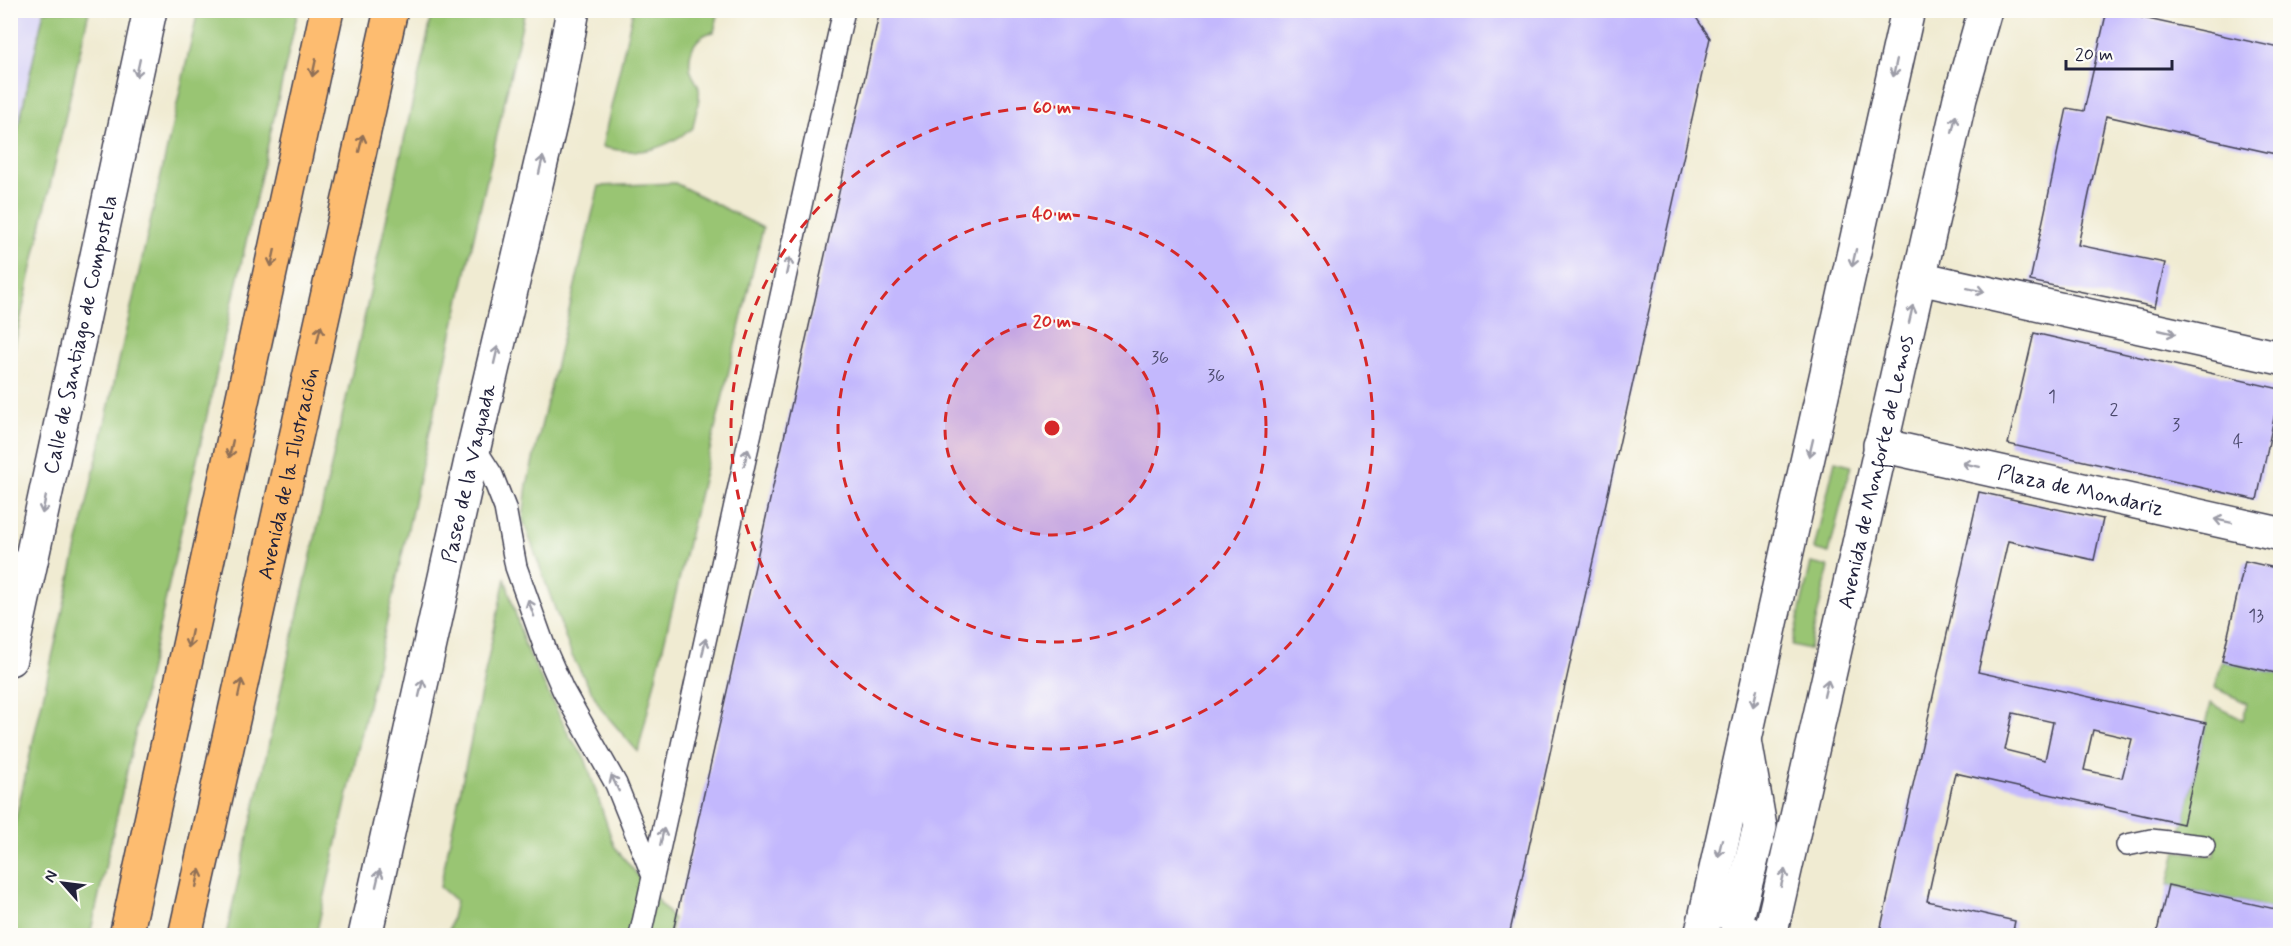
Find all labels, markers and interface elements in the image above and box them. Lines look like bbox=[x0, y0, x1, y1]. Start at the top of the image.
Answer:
scale bar bbox=[2066, 33, 2172, 71]
text: 20 m bbox=[2075, 43, 2113, 67]
one-way arrow bbox=[132, 57, 143, 77]
one-way arrow bbox=[308, 57, 319, 77]
one-way arrow bbox=[1889, 58, 1901, 77]
text: 60 m bbox=[1033, 96, 1071, 120]
one-way arrow bbox=[1949, 114, 1961, 133]
one-way arrow bbox=[356, 134, 368, 153]
one-way arrow bbox=[535, 156, 547, 175]
street label: Calle de Santiago de Compostela bbox=[37, 192, 125, 477]
text: 40 m bbox=[1032, 203, 1072, 227]
one-way arrow bbox=[267, 248, 278, 267]
one-way arrow bbox=[1847, 248, 1859, 267]
one-way arrow bbox=[783, 257, 794, 276]
one-way arrow bbox=[1966, 285, 1986, 296]
one-way arrow bbox=[1905, 304, 1917, 323]
text: 20 m bbox=[1033, 310, 1071, 334]
one-way arrow bbox=[314, 324, 325, 344]
one-way arrow bbox=[2157, 327, 2176, 339]
street label: Avenida de Monforte de Lemos bbox=[1832, 333, 1921, 611]
one-way arrow bbox=[491, 345, 503, 364]
house number: 36 bbox=[1151, 346, 1169, 370]
house number: 36 bbox=[1207, 364, 1225, 388]
street label: Avenida de la Ilustración bbox=[252, 365, 326, 582]
street label: Paseo de la Vaguada bbox=[436, 381, 503, 566]
house number: 1 bbox=[2048, 385, 2056, 409]
house number: 2 bbox=[2110, 398, 2119, 422]
house number: 3 bbox=[2172, 413, 2180, 437]
centre of rings bbox=[1042, 418, 1062, 438]
house number: 4 bbox=[2233, 430, 2243, 454]
one-way arrow bbox=[1805, 438, 1816, 458]
one-way arrow bbox=[225, 439, 237, 458]
one-way arrow bbox=[741, 447, 752, 467]
one-way arrow bbox=[1962, 459, 1981, 471]
street label: Plaza de Mondariz bbox=[1995, 459, 2167, 523]
one-way arrow bbox=[38, 494, 49, 514]
one-way arrow bbox=[2214, 515, 2234, 526]
one-way arrow bbox=[524, 599, 535, 618]
house number: 13 bbox=[2248, 604, 2264, 628]
one-way arrow bbox=[184, 629, 195, 649]
one-way arrow bbox=[699, 638, 710, 657]
one-way arrow bbox=[235, 679, 246, 698]
one-way arrow bbox=[415, 679, 427, 698]
one-way arrow bbox=[1821, 679, 1832, 698]
one-way arrow bbox=[1748, 688, 1760, 707]
one-way arrow bbox=[609, 775, 621, 793]
one-way arrow bbox=[657, 828, 668, 848]
one-way arrow bbox=[1714, 838, 1725, 857]
north arrow bbox=[33, 853, 93, 913]
text: N bbox=[39, 867, 63, 886]
one-way arrow bbox=[193, 869, 204, 889]
one-way arrow bbox=[373, 869, 384, 889]
one-way arrow bbox=[1778, 869, 1789, 889]

